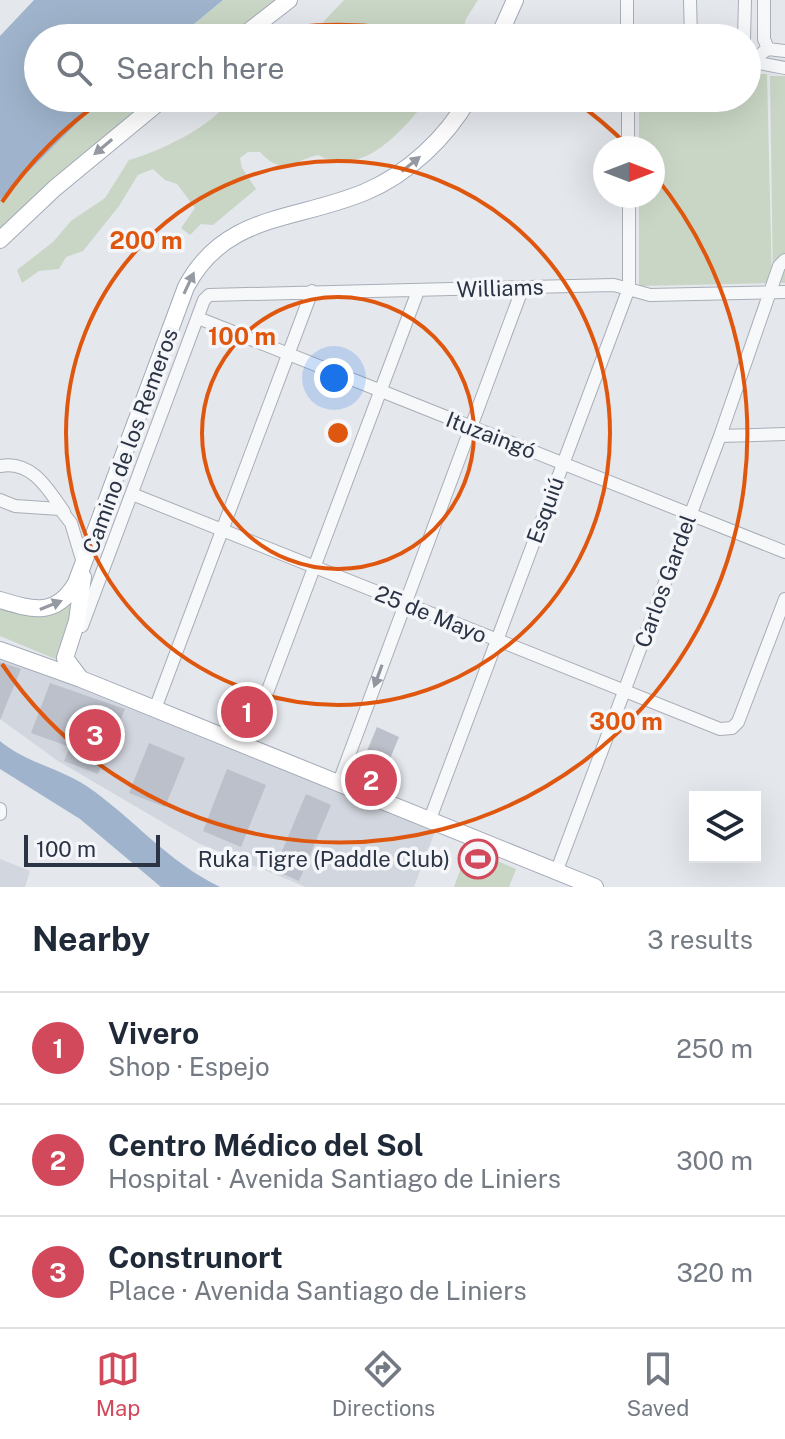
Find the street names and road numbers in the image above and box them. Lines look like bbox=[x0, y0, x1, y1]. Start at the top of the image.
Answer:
street label: Williams bbox=[456, 273, 544, 303]
street label: Camino de los Remeros bbox=[77, 325, 183, 557]
street label: Ituzaingó bbox=[442, 406, 540, 464]
street label: Esquiú bbox=[521, 473, 569, 547]
street label: Carlos Gardel bbox=[629, 511, 701, 651]
street label: 25 de Mayo bbox=[371, 580, 491, 648]

